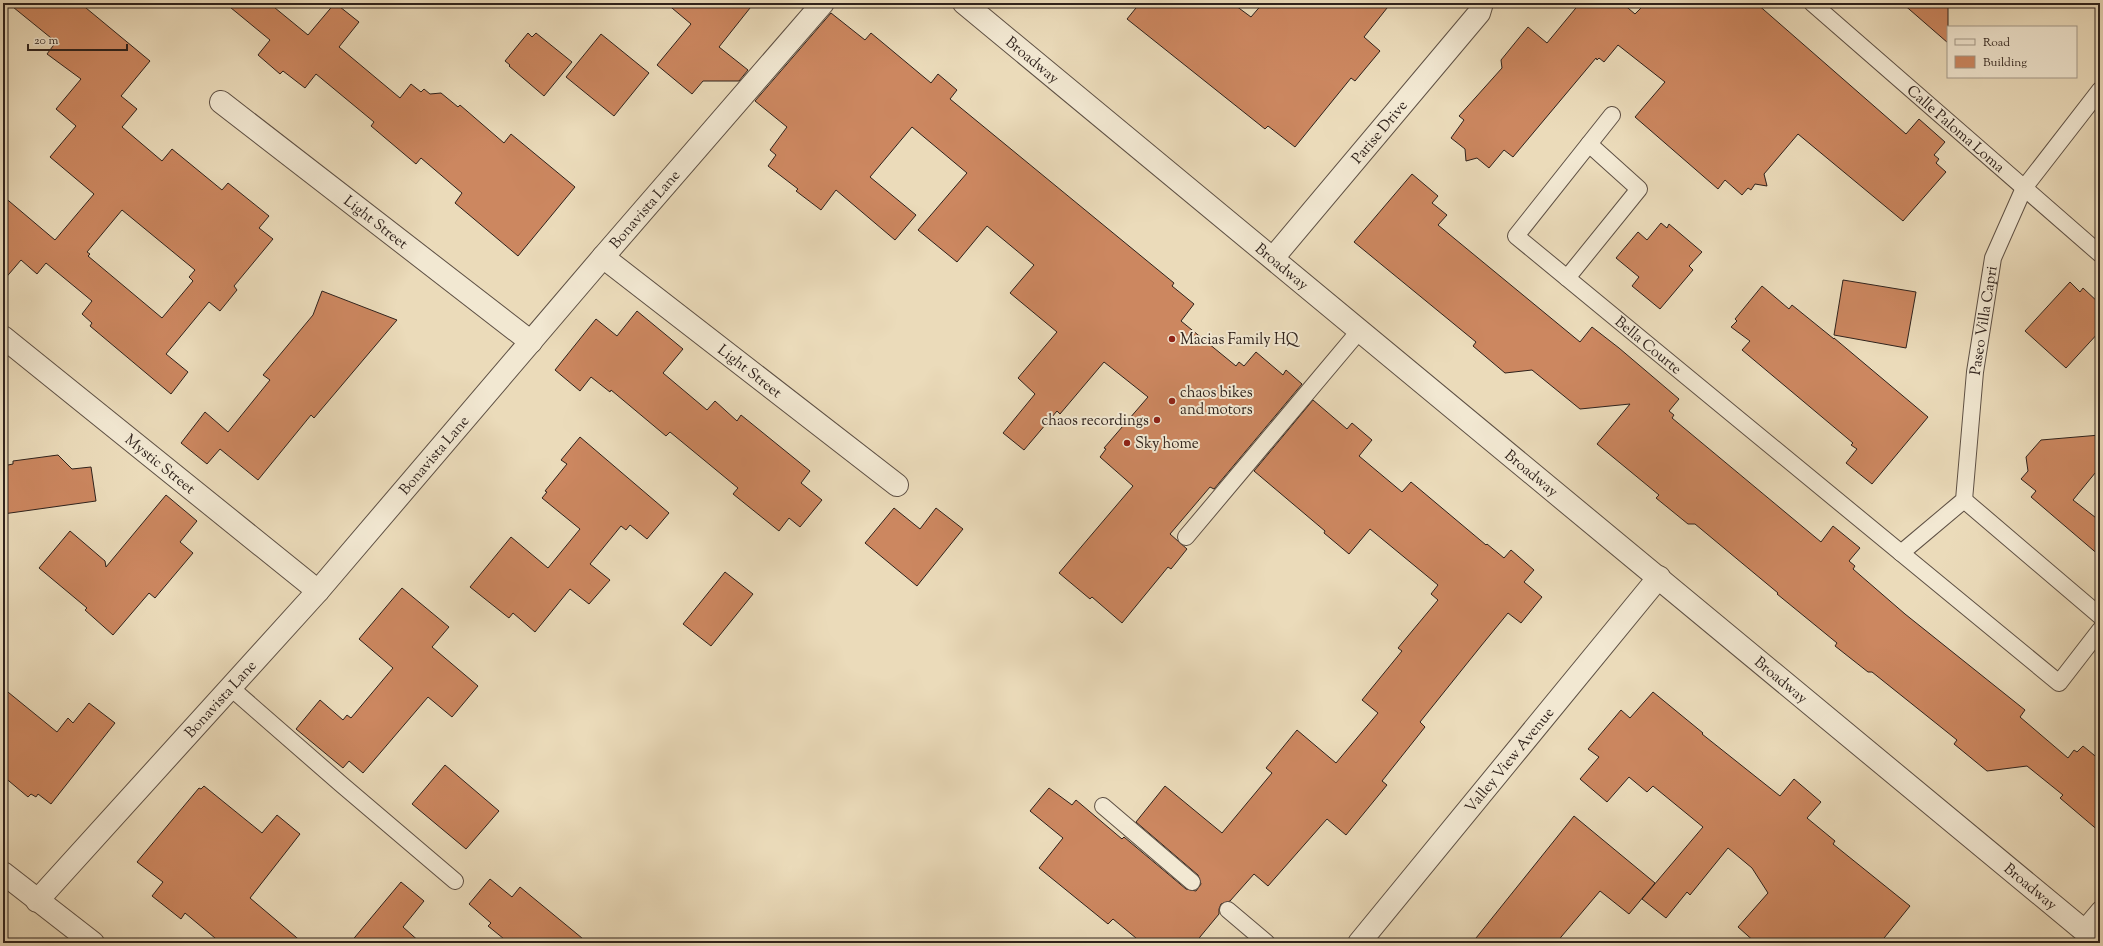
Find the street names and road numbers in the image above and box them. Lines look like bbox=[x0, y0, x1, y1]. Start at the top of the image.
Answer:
street label: Broadway bbox=[1000, 32, 1063, 90]
street label: Calle Paloma Loma bbox=[1901, 81, 2009, 178]
street label: Parise Drive bbox=[1347, 96, 1413, 169]
street label: Bonavista Lane bbox=[606, 166, 686, 254]
street label: Light Street bbox=[338, 191, 412, 255]
street label: Broadway bbox=[1250, 239, 1313, 296]
street label: Paseo Villa Capri bbox=[1966, 265, 2004, 377]
street label: Bella Courte bbox=[1609, 312, 1686, 380]
street label: Light Street bbox=[712, 340, 786, 404]
street label: Bonavista Lane bbox=[395, 412, 475, 500]
street label: Mystic Street bbox=[120, 430, 199, 500]
street label: Broadway bbox=[1499, 446, 1562, 503]
street label: Broadway bbox=[1749, 652, 1812, 710]
street label: Bonavista Lane bbox=[181, 656, 262, 743]
street label: Valley View Avenue bbox=[1461, 703, 1560, 818]
street label: Broadway bbox=[1998, 859, 2061, 916]

